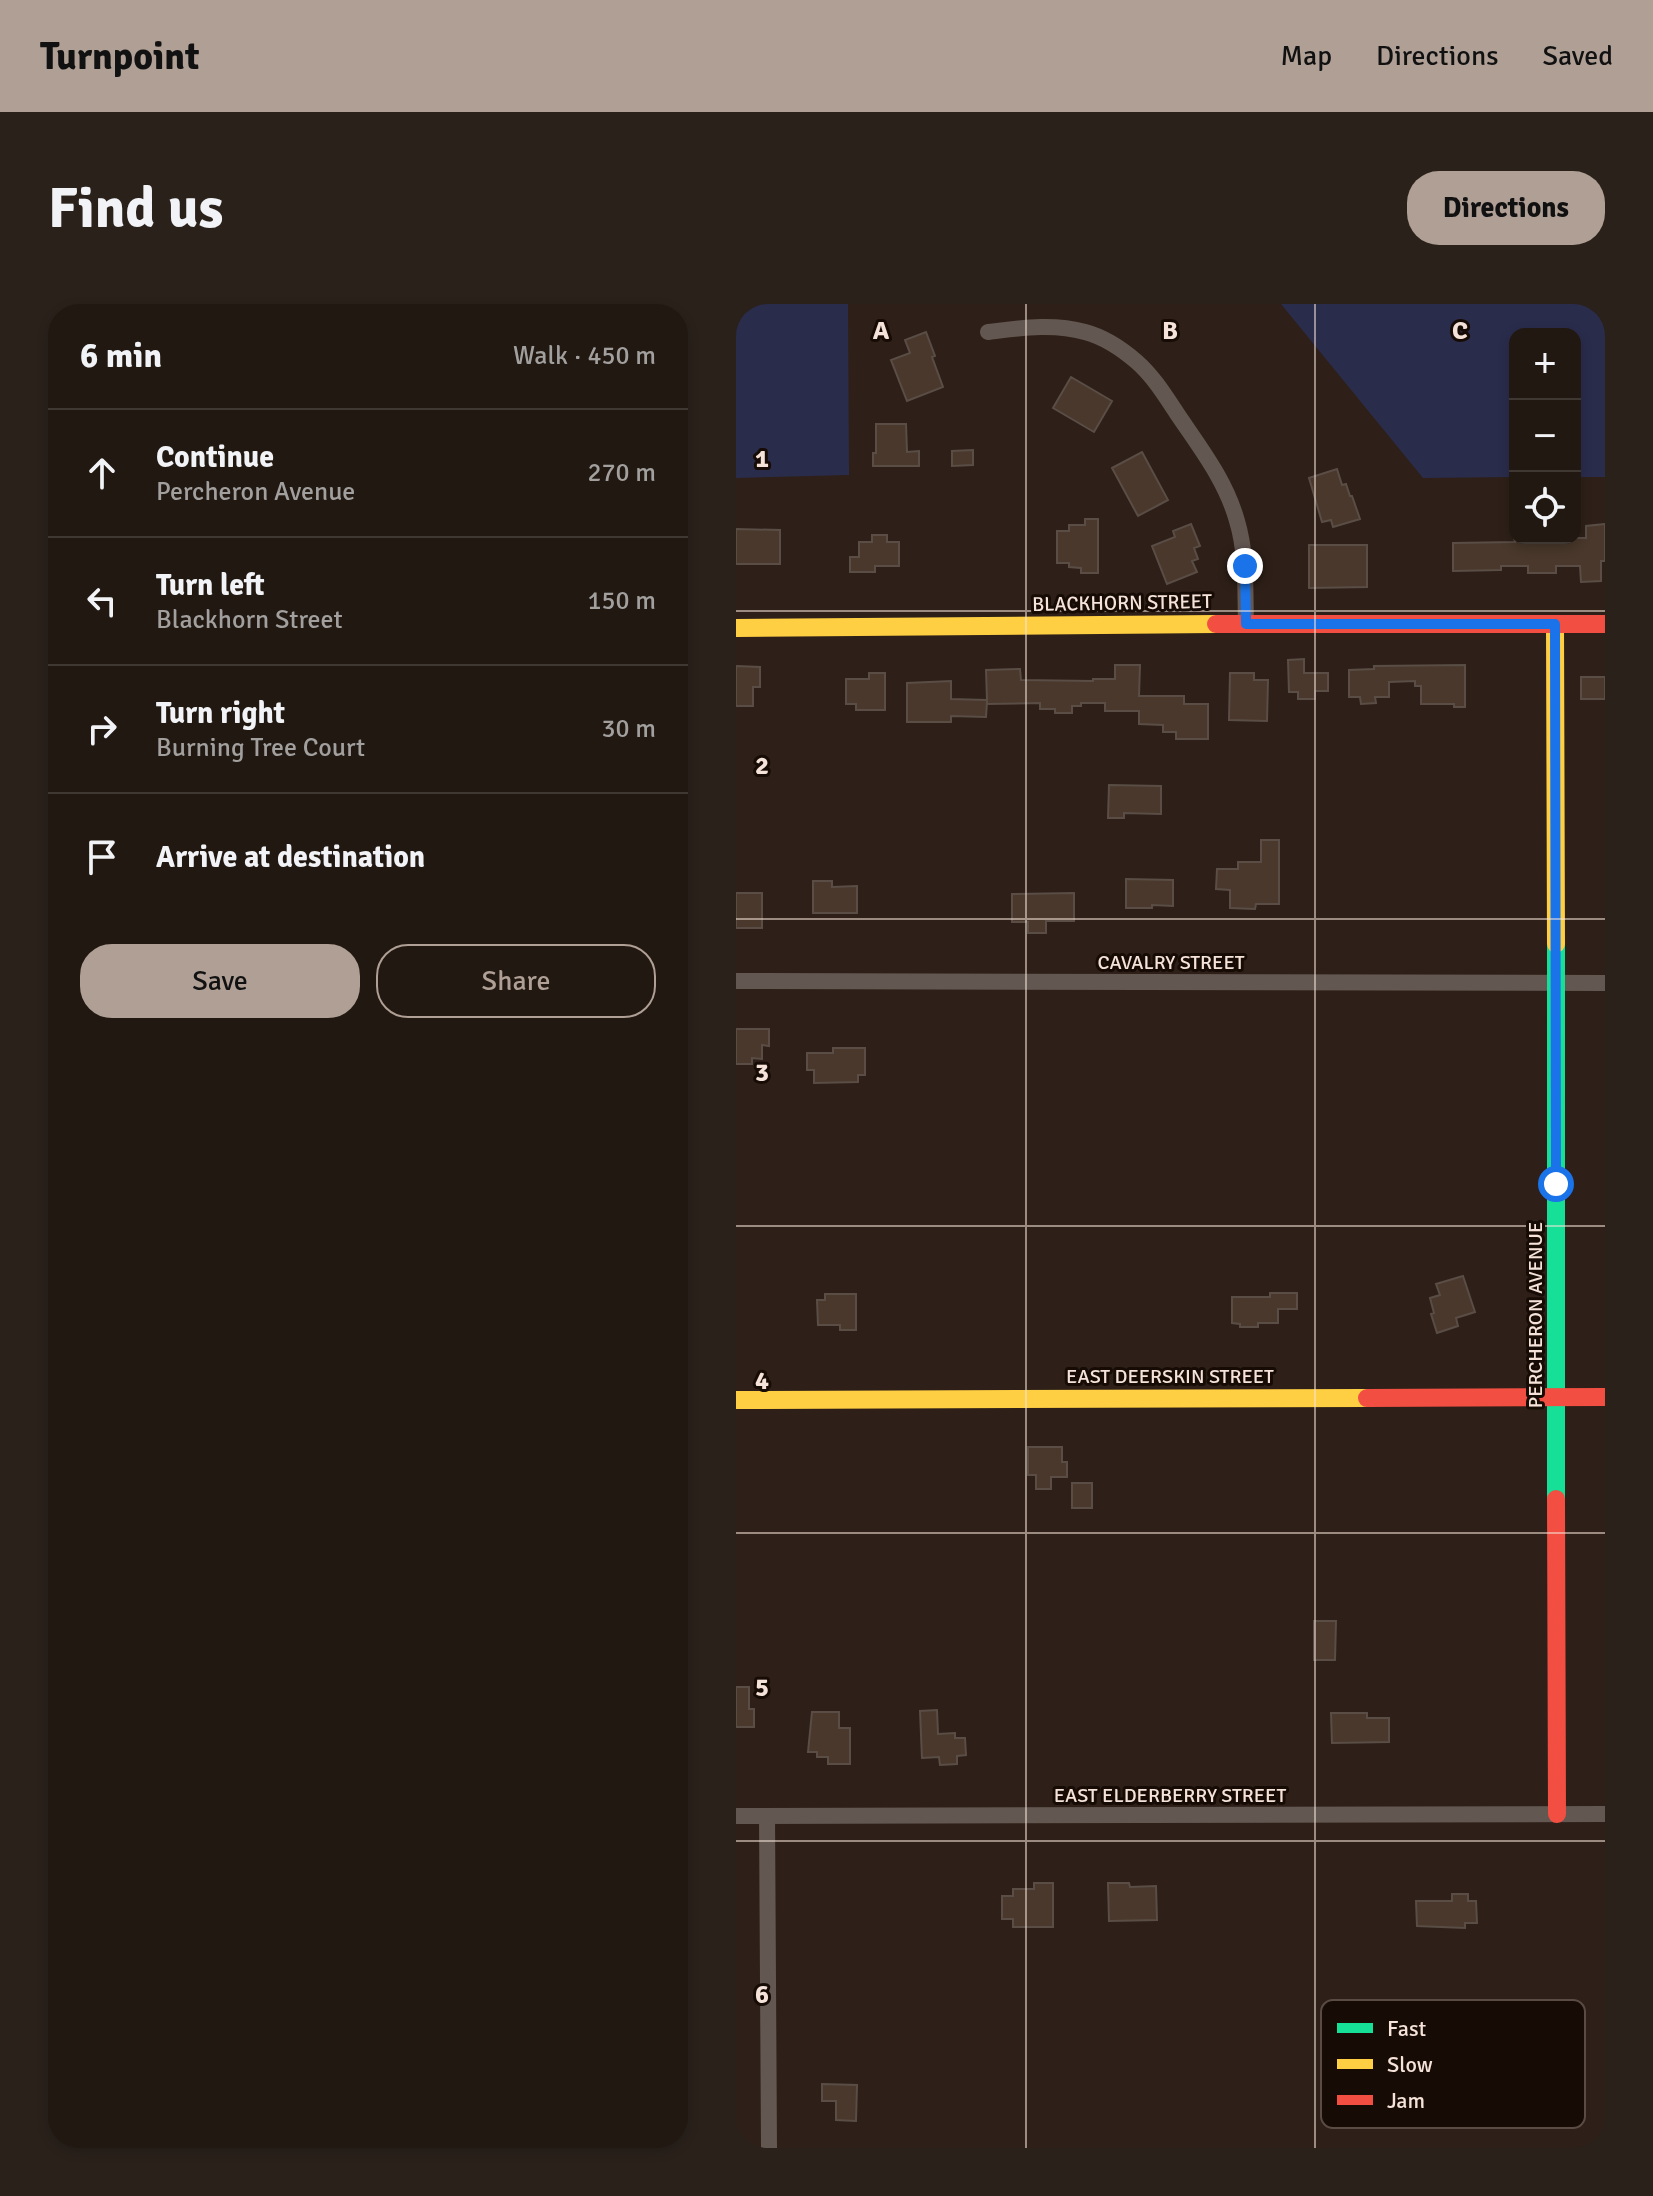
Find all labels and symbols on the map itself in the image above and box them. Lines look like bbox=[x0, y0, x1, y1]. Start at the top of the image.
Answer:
text: A bbox=[873, 315, 890, 347]
text: B bbox=[1162, 315, 1178, 347]
text: C bbox=[1452, 315, 1468, 347]
text: 1 bbox=[755, 443, 769, 475]
route end bbox=[1227, 548, 1263, 584]
street label: BLACKHORN STREET bbox=[1032, 589, 1212, 617]
text: 2 bbox=[755, 750, 769, 782]
street label: CAVALRY STREET bbox=[1097, 950, 1245, 975]
text: 3 bbox=[755, 1057, 769, 1089]
route start bbox=[1538, 1166, 1574, 1202]
street label: PERCHERON AVENUE bbox=[1523, 1222, 1548, 1408]
street label: EAST DEERSKIN STREET bbox=[1066, 1364, 1274, 1389]
text: 4 bbox=[755, 1365, 769, 1397]
text: 5 bbox=[755, 1672, 769, 1704]
street label: EAST ELDERBERRY STREET bbox=[1054, 1783, 1286, 1808]
text: 6 bbox=[755, 1979, 769, 2011]
legend bbox=[1321, 2000, 1585, 2128]
text: Fast bbox=[1387, 2015, 1427, 2042]
text: Slow bbox=[1387, 2051, 1433, 2078]
text: Jam bbox=[1387, 2087, 1425, 2114]

